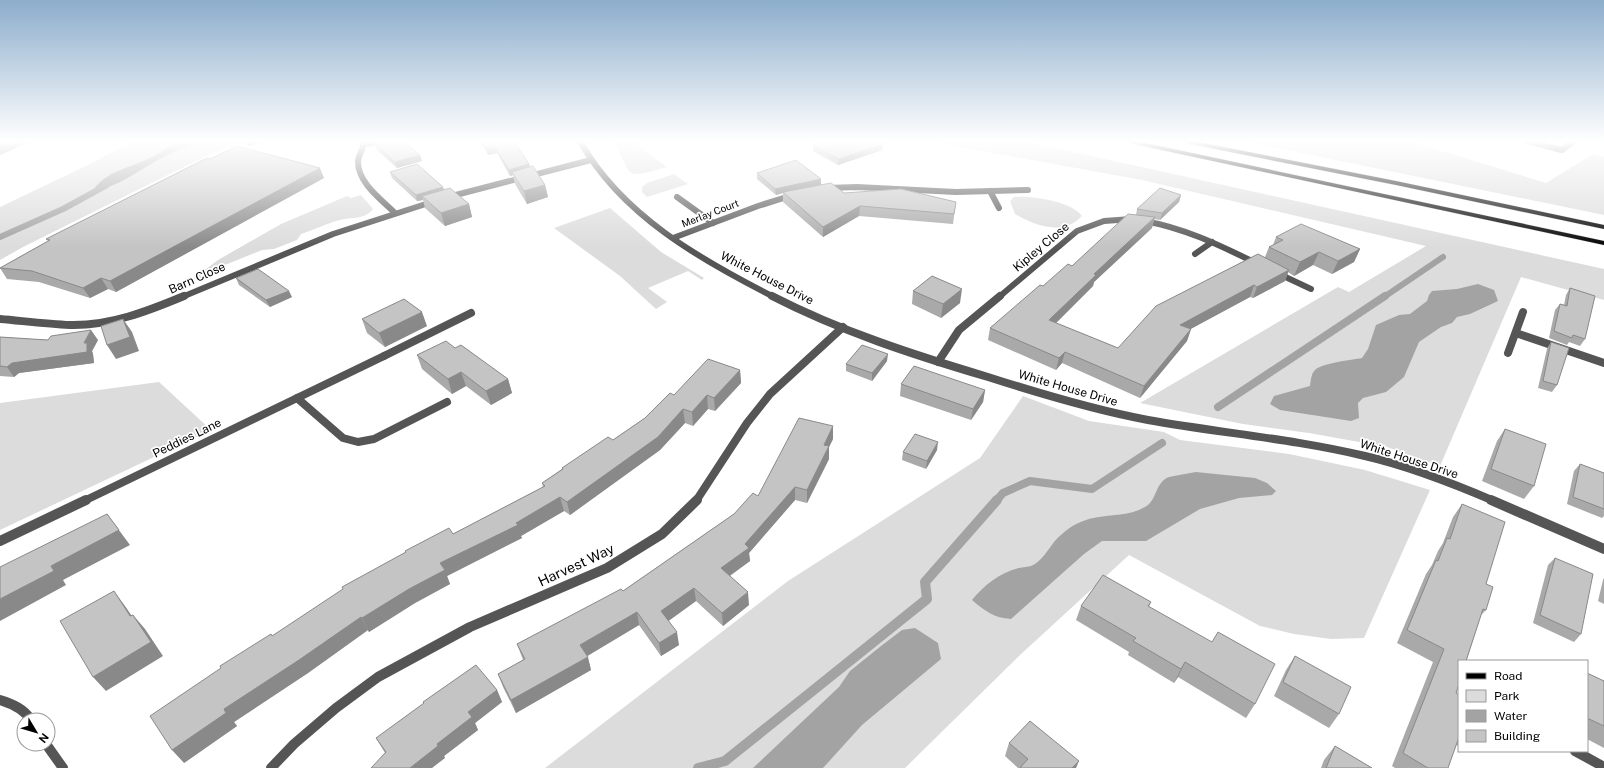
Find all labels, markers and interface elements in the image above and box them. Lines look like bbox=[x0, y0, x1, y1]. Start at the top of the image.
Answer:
street label: Merlay Court bbox=[680, 197, 740, 229]
street label: Kipley Close bbox=[1010, 219, 1072, 275]
street label: White House Drive bbox=[718, 248, 816, 308]
street label: Barn Close bbox=[167, 259, 228, 297]
street label: White House Drive bbox=[1017, 367, 1119, 409]
street label: Peddies Lane bbox=[150, 415, 224, 461]
street label: White House Drive bbox=[1358, 436, 1460, 482]
street label: Harvest Way bbox=[535, 540, 617, 590]
legend bbox=[1458, 660, 1588, 752]
text: Road bbox=[1494, 669, 1522, 683]
text: Park bbox=[1494, 689, 1520, 703]
text: Water bbox=[1494, 709, 1528, 723]
north arrow bbox=[16, 712, 56, 752]
text: Building bbox=[1494, 729, 1540, 743]
text: N bbox=[37, 731, 51, 745]

